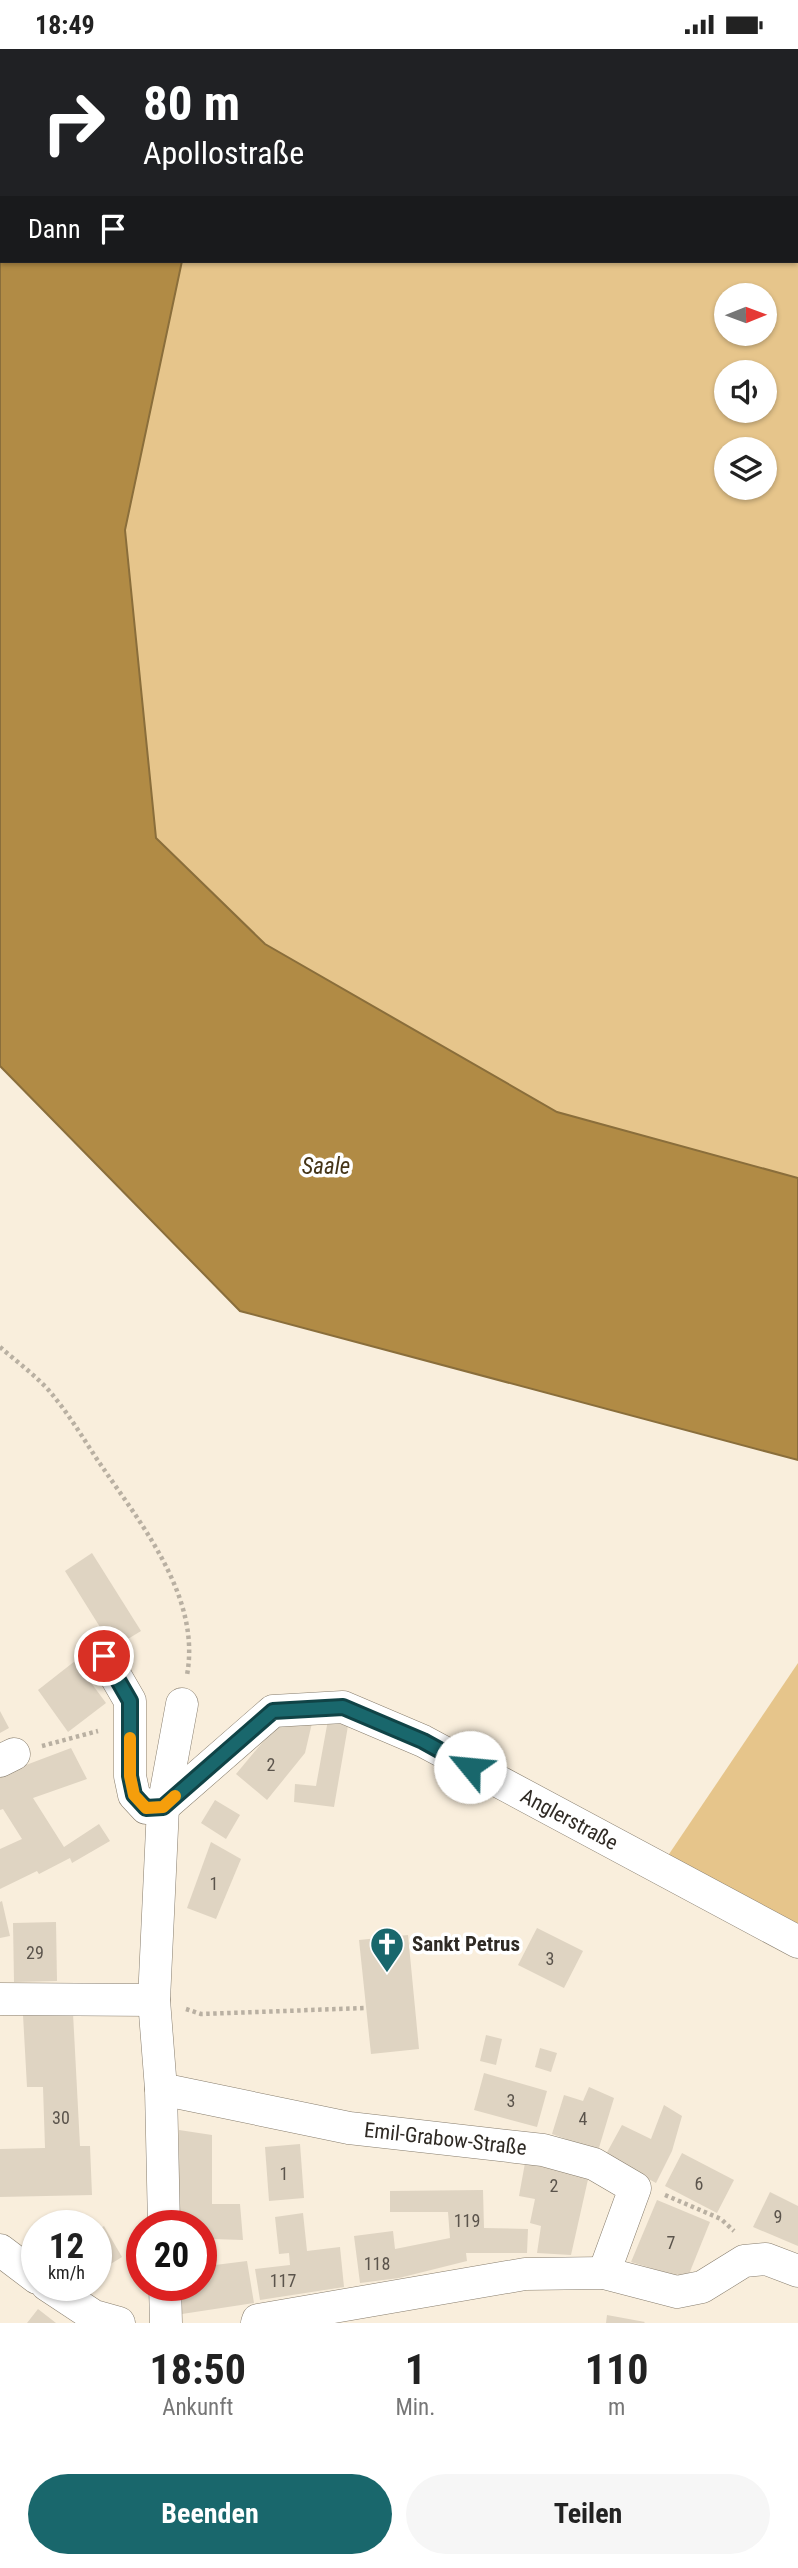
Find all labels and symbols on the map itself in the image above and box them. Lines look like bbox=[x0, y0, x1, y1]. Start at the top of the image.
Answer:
north arrow bbox=[714, 283, 777, 347]
water label: Saale bbox=[302, 1153, 350, 1180]
pin bbox=[74, 1626, 134, 1686]
position arrow bbox=[433, 1730, 507, 1804]
house number: 2 bbox=[267, 1754, 276, 1775]
street label: Anglerstraße bbox=[517, 1784, 622, 1855]
house number: 1 bbox=[210, 1873, 218, 1894]
church icon: Sankt Petrus bbox=[368, 1925, 406, 1974]
place label: Sankt Petrus bbox=[412, 1932, 520, 1956]
house number: 29 bbox=[26, 1942, 44, 1963]
house number: 3 bbox=[546, 1948, 554, 1969]
house number: 3 bbox=[507, 2090, 515, 2111]
house number: 30 bbox=[52, 2107, 70, 2128]
house number: 4 bbox=[579, 2108, 588, 2129]
street label: Emil-Grabow-Straße bbox=[363, 2118, 528, 2160]
house number: 1 bbox=[280, 2163, 288, 2184]
house number: 6 bbox=[695, 2173, 703, 2194]
house number: 2 bbox=[550, 2175, 559, 2196]
house number: 9 bbox=[774, 2206, 782, 2227]
speed limit sign: 20 bbox=[126, 2210, 217, 2301]
house number: 119 bbox=[454, 2210, 480, 2231]
house number: 7 bbox=[667, 2232, 676, 2253]
house number: 118 bbox=[364, 2253, 390, 2274]
house number: 117 bbox=[270, 2270, 296, 2291]

